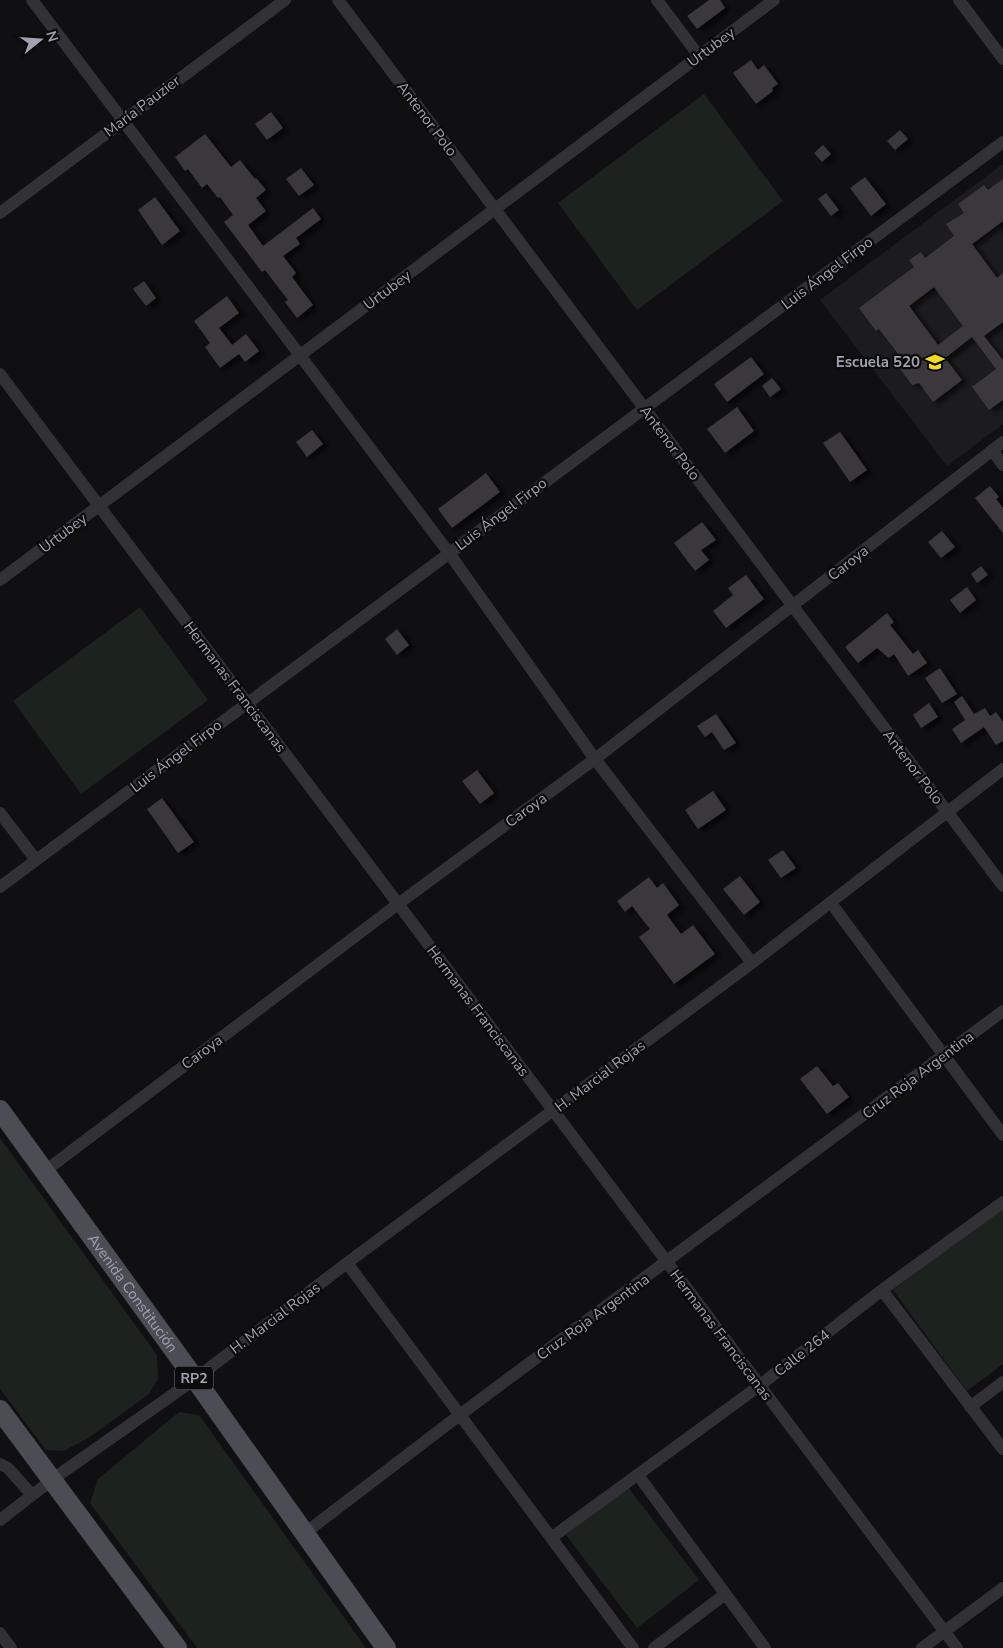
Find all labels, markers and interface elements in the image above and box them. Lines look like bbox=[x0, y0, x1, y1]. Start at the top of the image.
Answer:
north arrow bbox=[15, 15, 65, 65]
street label: Urtubey bbox=[683, 22, 739, 71]
text: N bbox=[41, 29, 63, 44]
street label: María Pauzier bbox=[100, 70, 185, 141]
street label: Antenor Polo bbox=[392, 77, 462, 161]
street label: Luis Ángel Firpo bbox=[777, 232, 877, 314]
street label: Urtubey bbox=[359, 265, 415, 314]
school or university icon: Escuela 520 bbox=[924, 351, 946, 373]
place label: Escuela 520 bbox=[836, 352, 920, 372]
street label: Antenor Polo bbox=[635, 401, 705, 485]
street label: Luis Ángel Firpo bbox=[451, 473, 551, 555]
street label: Urtubey bbox=[35, 508, 91, 557]
street label: Caroya bbox=[823, 541, 873, 585]
street label: Hermanas Franciscanas bbox=[179, 617, 291, 757]
street label: Luis Ángel Firpo bbox=[126, 715, 226, 797]
street label: Antenor Polo bbox=[878, 725, 948, 809]
street label: Caroya bbox=[501, 788, 551, 832]
street label: Hermanas Franciscanas bbox=[422, 941, 534, 1081]
street label: Cruz Roja Argentina bbox=[858, 1026, 978, 1124]
street label: Caroya bbox=[177, 1030, 227, 1074]
street label: H. Marcial Rojas bbox=[551, 1035, 649, 1117]
street label: Avenida Constitución bbox=[83, 1230, 182, 1356]
street label: Hermanas Franciscanas bbox=[665, 1265, 777, 1405]
street label: Cruz Roja Argentina bbox=[533, 1269, 653, 1365]
street label: H. Marcial Rojas bbox=[226, 1277, 324, 1359]
street label: Calle 264 bbox=[770, 1325, 834, 1381]
road number: RP2 bbox=[175, 1366, 213, 1390]

